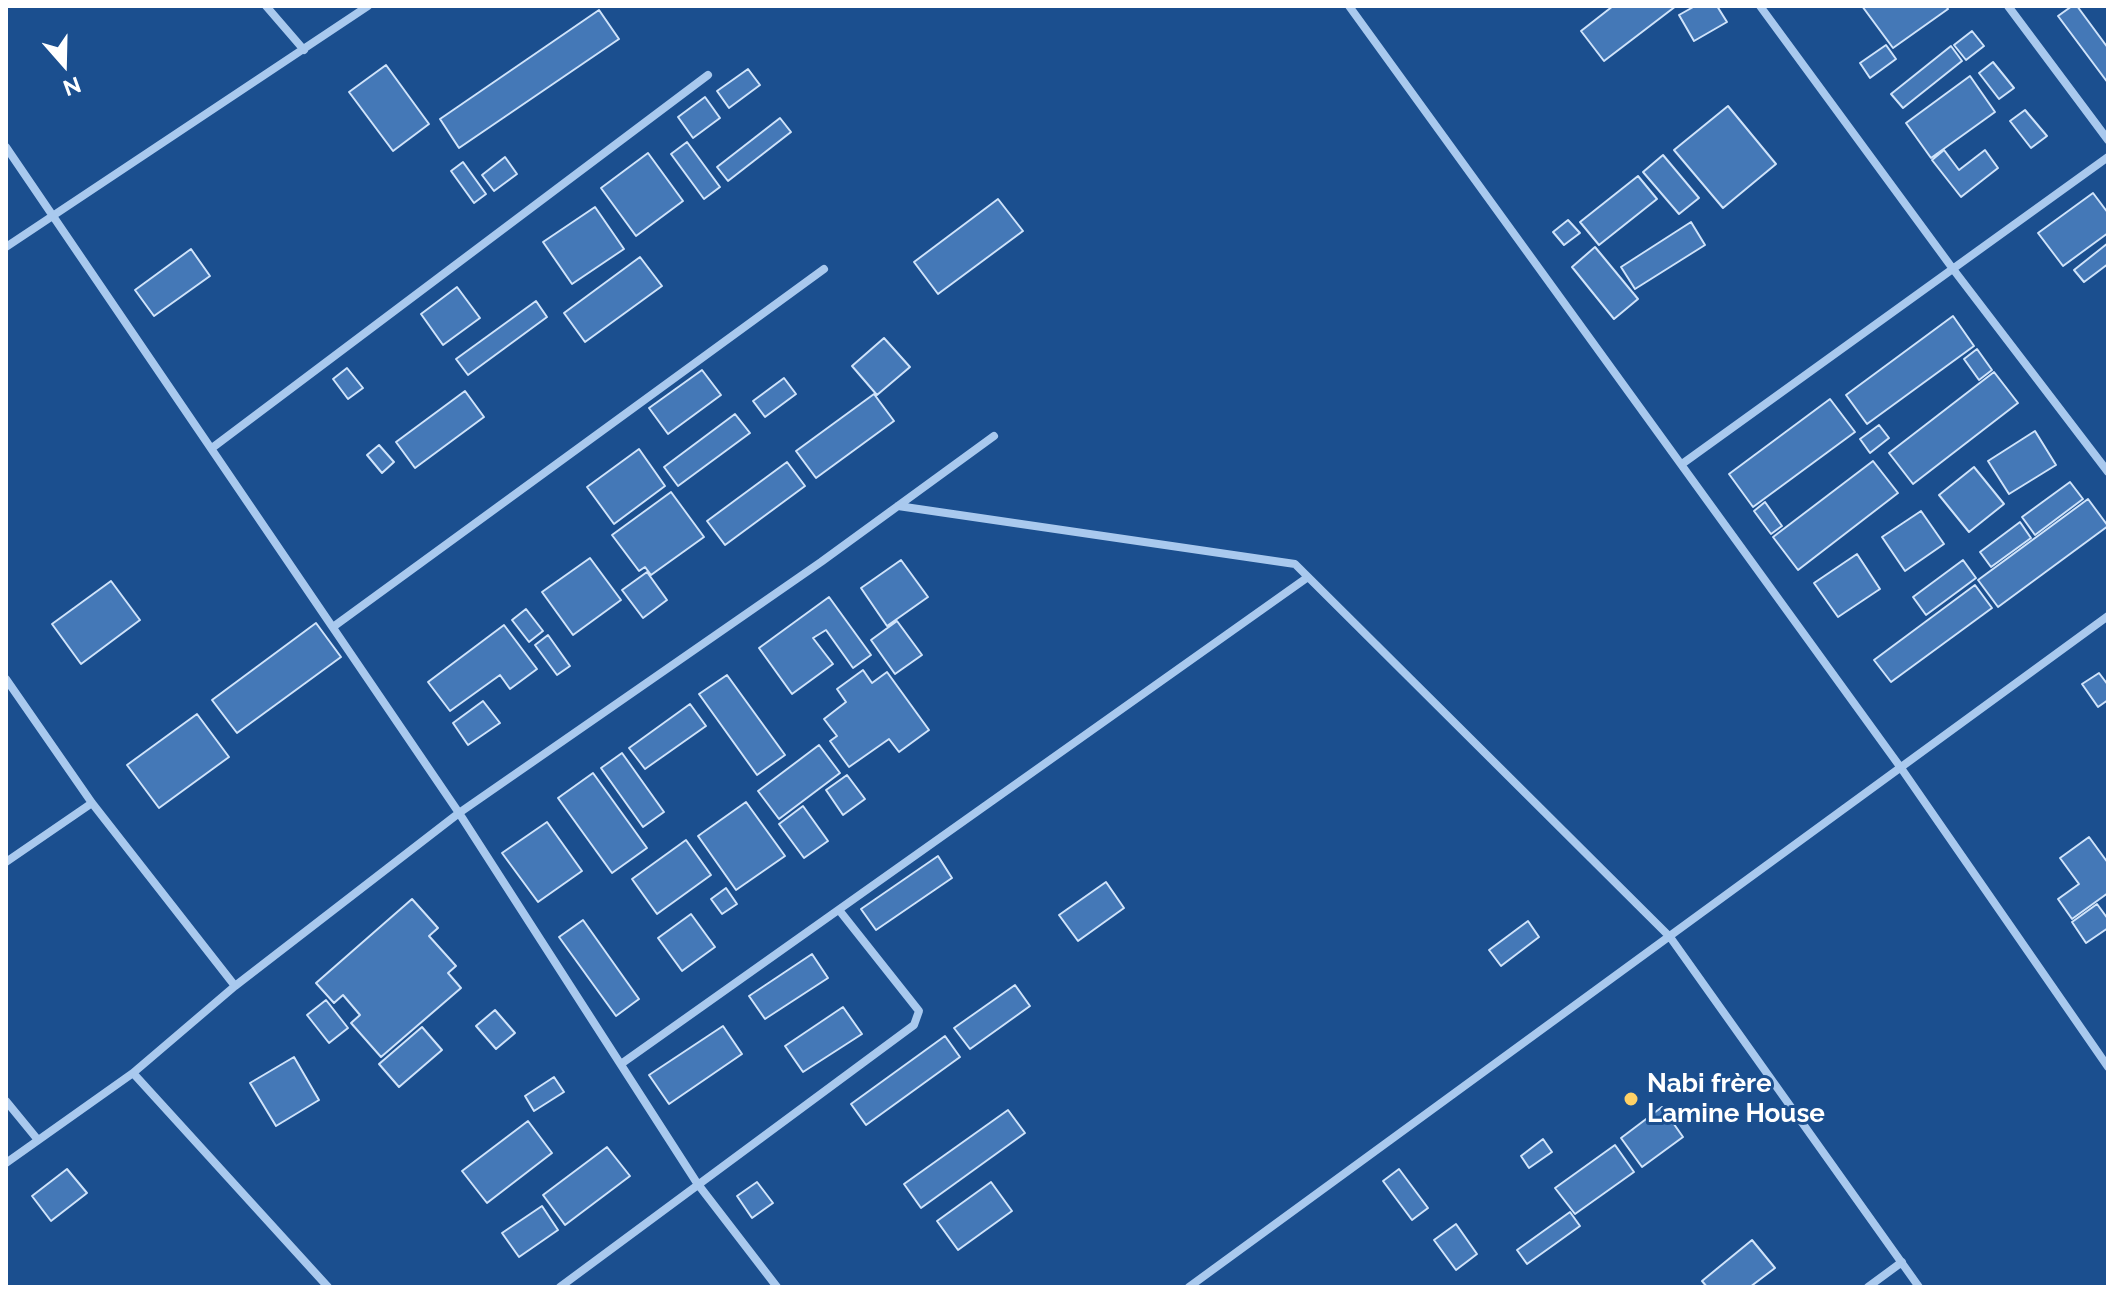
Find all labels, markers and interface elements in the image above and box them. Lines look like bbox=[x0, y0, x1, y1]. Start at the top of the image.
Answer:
north arrow bbox=[24, 24, 104, 104]
text: N bbox=[60, 71, 85, 102]
place label: Nabi frère Lamine House bbox=[1647, 1068, 1825, 1130]
marker: Nabi frère Lamine House bbox=[1622, 1090, 1640, 1108]

